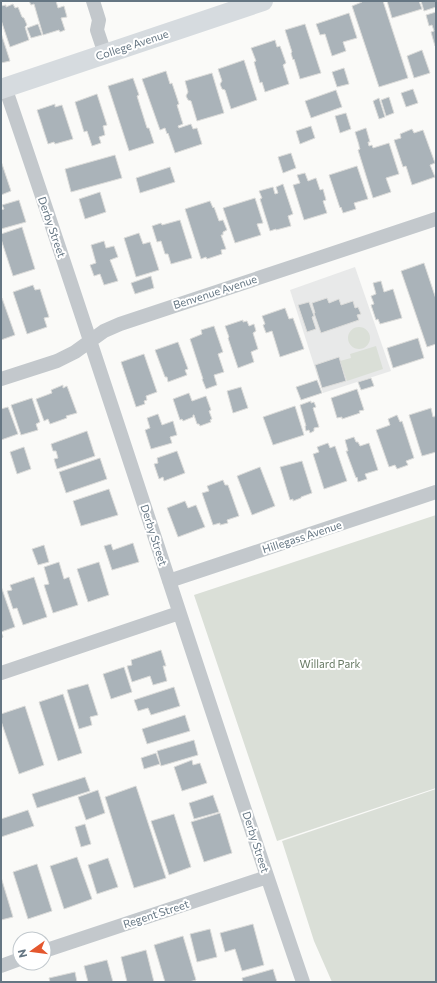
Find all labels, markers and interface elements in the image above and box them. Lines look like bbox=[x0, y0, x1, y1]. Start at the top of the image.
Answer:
street label: College Avenue bbox=[94, 27, 170, 62]
street label: Derby Street bbox=[36, 195, 69, 259]
street label: Benvenue Avenue bbox=[171, 272, 259, 311]
street label: Derby Street bbox=[138, 503, 171, 568]
street label: Hillegass Avenue bbox=[260, 517, 343, 556]
park label: Willard Park bbox=[299, 657, 361, 670]
street label: Derby Street bbox=[240, 810, 273, 875]
street label: Regent Street bbox=[121, 897, 191, 930]
north arrow bbox=[12, 931, 52, 971]
text: N bbox=[15, 948, 29, 959]

